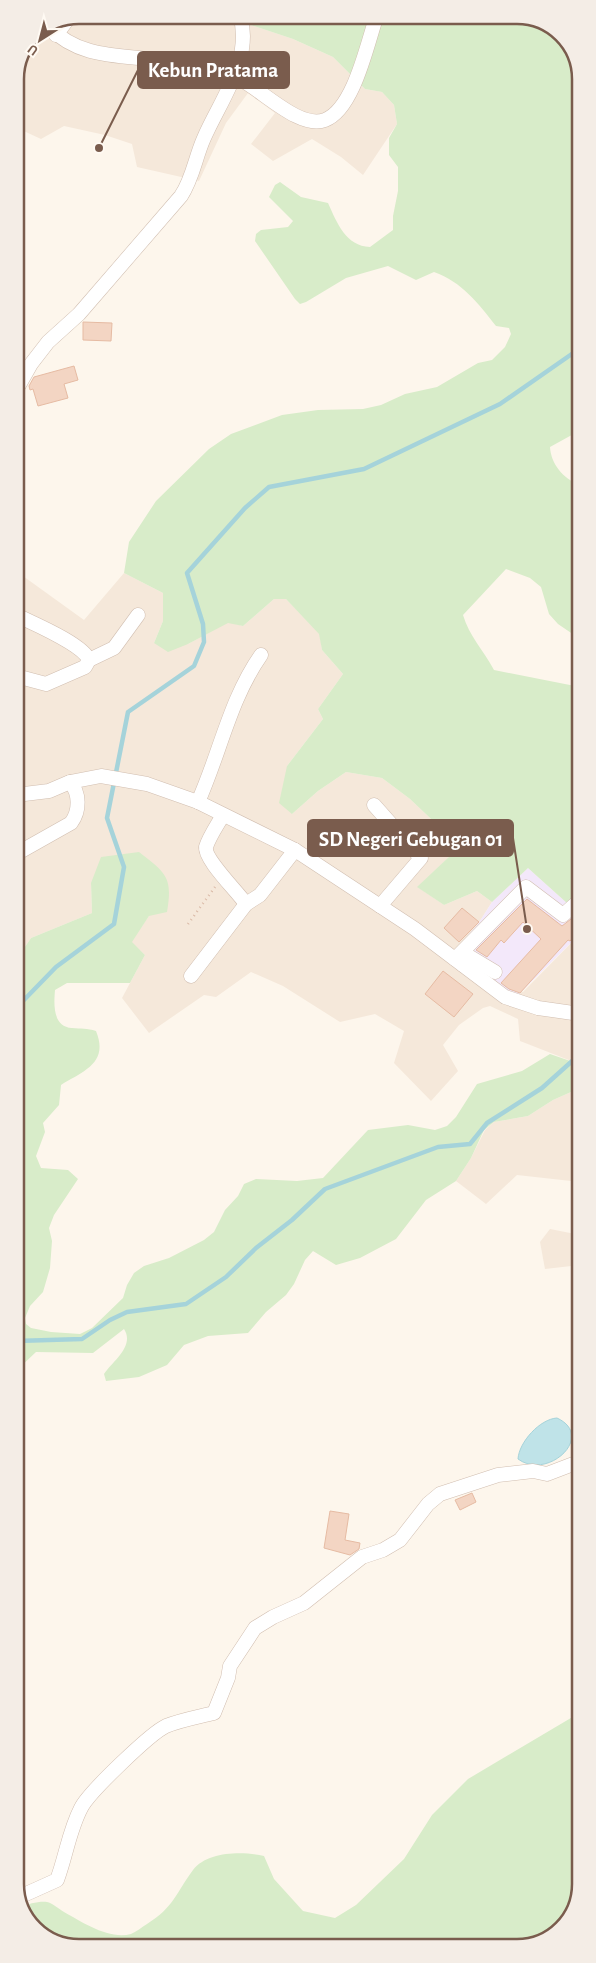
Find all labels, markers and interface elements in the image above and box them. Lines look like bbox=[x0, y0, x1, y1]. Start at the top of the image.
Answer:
north arrow bbox=[15, 15, 65, 65]
text: U bbox=[25, 41, 41, 58]
callout: Kebun Pratama bbox=[138, 52, 289, 88]
text: Kebun Pratama bbox=[148, 60, 278, 81]
callout: SD Negeri Gebugan 01 bbox=[308, 820, 513, 856]
text: SD Negeri Gebugan 01 bbox=[319, 829, 503, 850]

